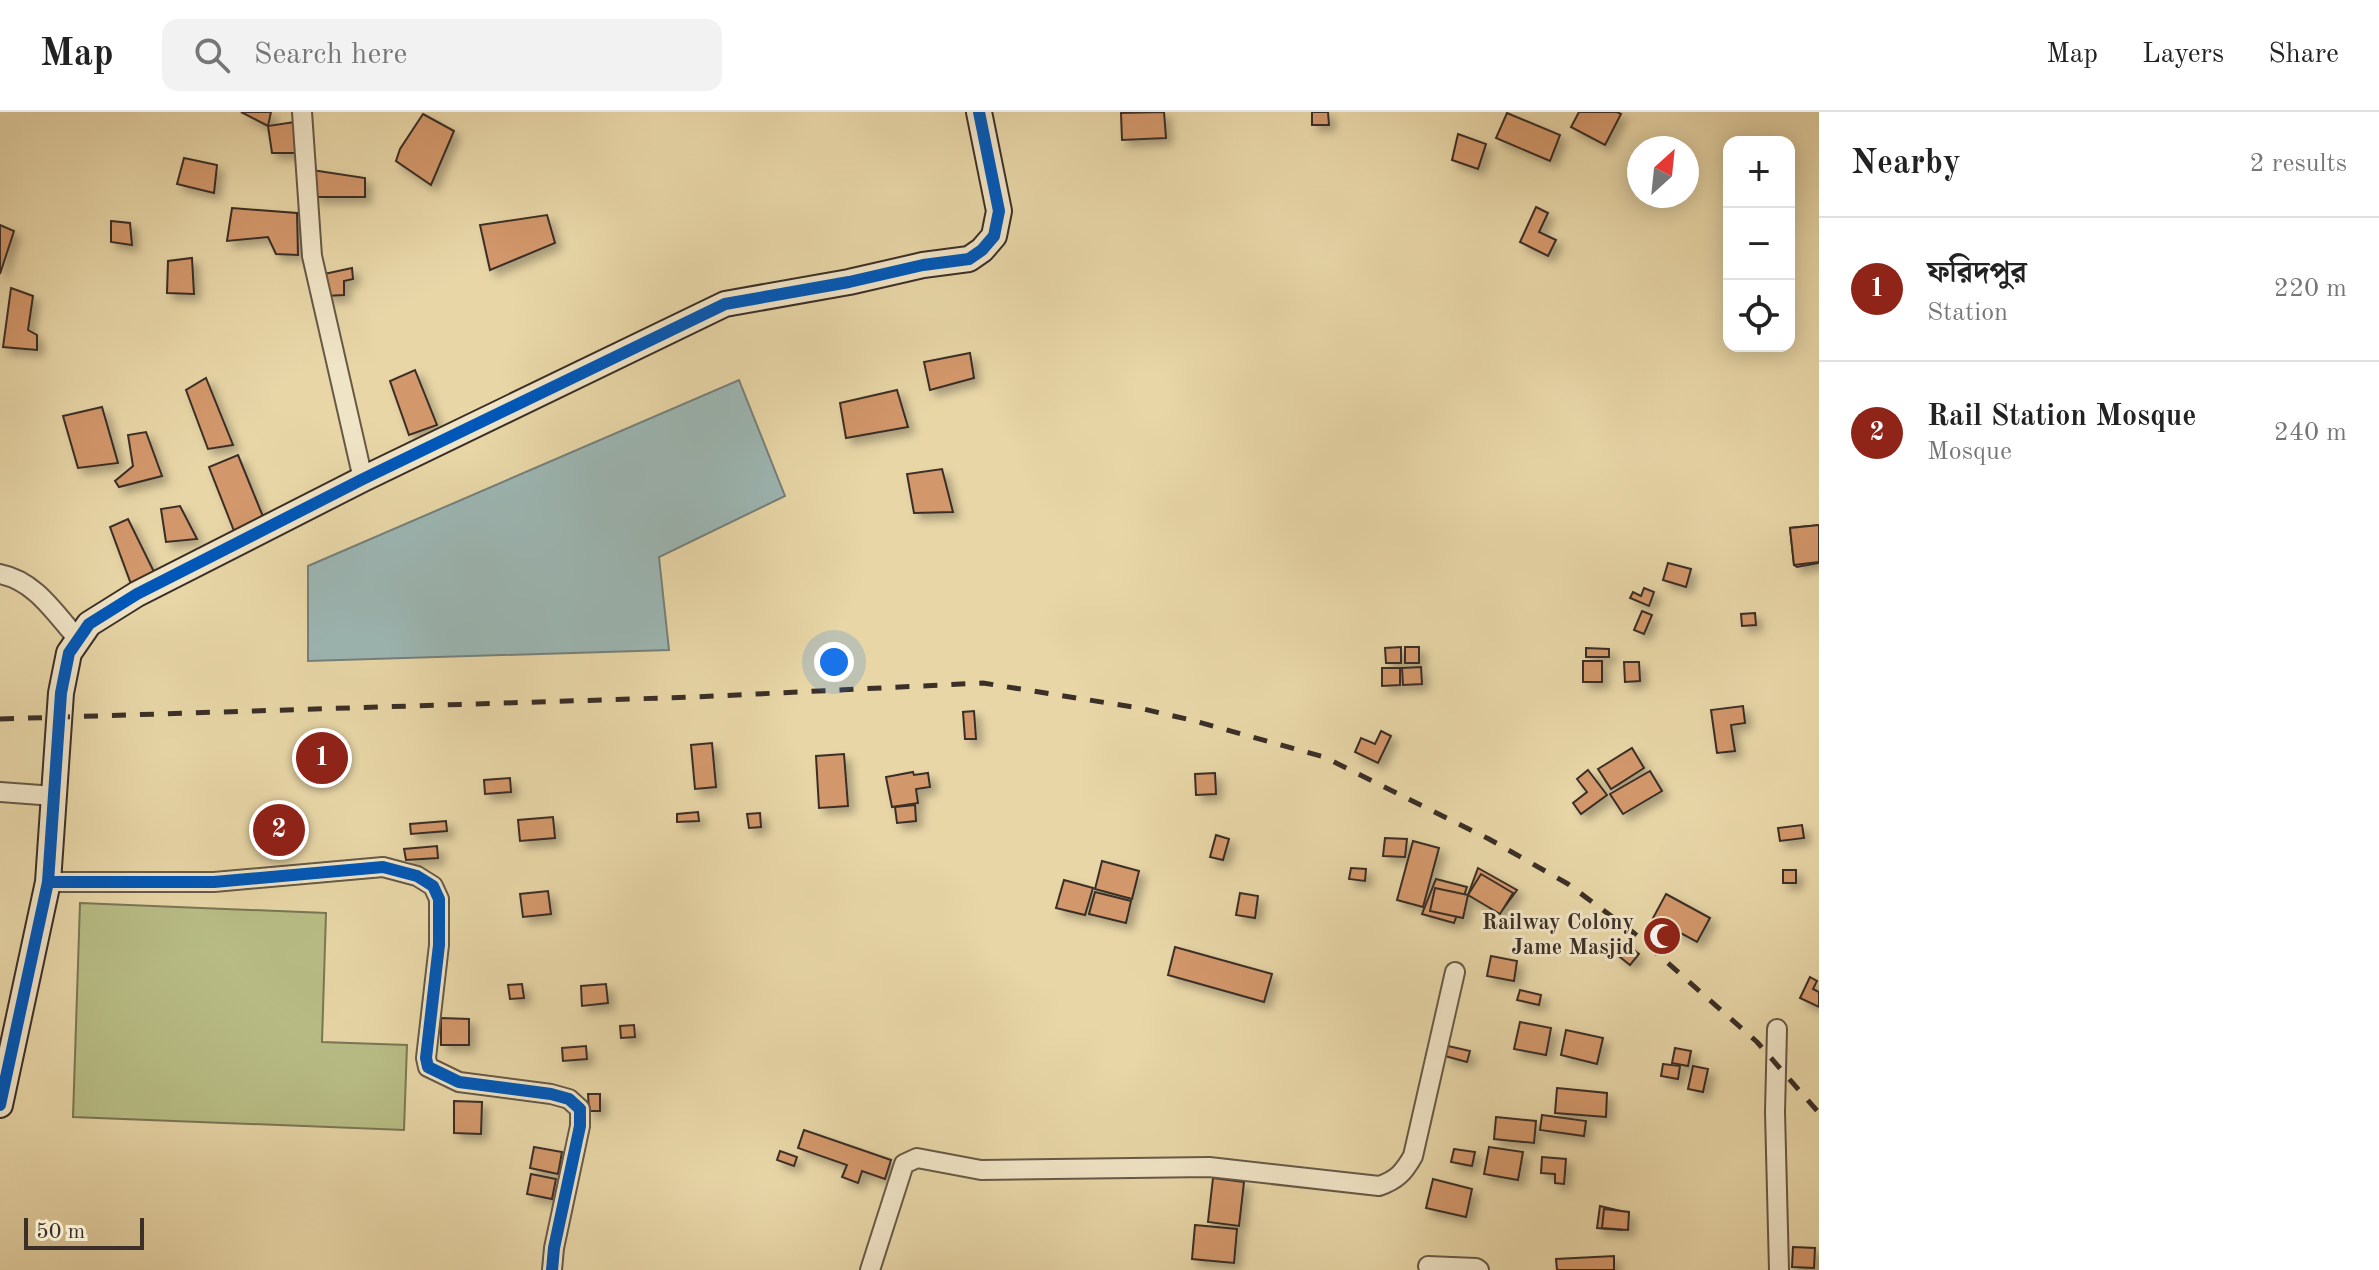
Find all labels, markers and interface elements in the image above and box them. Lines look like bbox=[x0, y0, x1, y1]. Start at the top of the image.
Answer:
search box bbox=[162, 19, 722, 91]
icon: search bbox=[190, 33, 234, 77]
text: Map bbox=[40, 36, 114, 74]
text: Search here bbox=[254, 40, 407, 70]
text: Map bbox=[2046, 41, 2098, 69]
text: Layers bbox=[2142, 41, 2224, 69]
text: Share bbox=[2268, 41, 2339, 69]
north arrow bbox=[1627, 136, 1699, 208]
map controls bbox=[1723, 136, 1795, 352]
button: + bbox=[1723, 136, 1795, 208]
text: Nearby bbox=[1851, 147, 1961, 181]
text: 2 results bbox=[2249, 151, 2347, 177]
button: − bbox=[1723, 208, 1795, 280]
text: ফরিদপুর bbox=[1927, 259, 2027, 289]
text: 1 bbox=[1869, 276, 1885, 302]
text: 220 m bbox=[2274, 276, 2347, 302]
button: locate bbox=[1723, 280, 1795, 352]
text: Station bbox=[1927, 300, 2008, 326]
text: Rail Station Mosque bbox=[1927, 402, 2197, 432]
text: 2 bbox=[1869, 420, 1885, 446]
text: 240 m bbox=[2274, 420, 2347, 446]
text: Mosque bbox=[1927, 439, 2012, 465]
your location bbox=[814, 642, 854, 682]
pin: 1 bbox=[296, 728, 348, 788]
pin: 2 bbox=[253, 800, 305, 860]
place label: Railway Colony Jame Masjid bbox=[1482, 912, 1634, 959]
mosque icon: Railway Colony Jame Masjid bbox=[1641, 915, 1683, 957]
scale bar bbox=[24, 1214, 144, 1250]
text: 50 m bbox=[36, 1221, 85, 1243]

